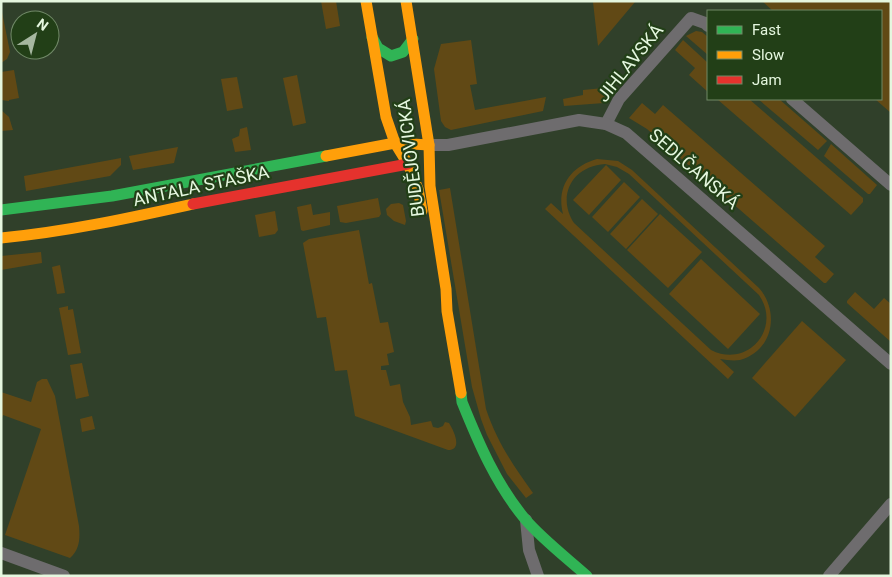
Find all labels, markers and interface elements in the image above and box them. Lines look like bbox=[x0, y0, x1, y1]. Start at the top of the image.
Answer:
north arrow bbox=[10, 10, 60, 60]
legend bbox=[707, 10, 882, 100]
text: N bbox=[34, 15, 51, 34]
street label: JIHLAVSKÁ bbox=[592, 19, 667, 106]
text: Fast bbox=[752, 21, 781, 39]
text: Slow bbox=[752, 46, 784, 64]
text: Jam bbox=[752, 71, 782, 89]
street label: BUDĚJOVICKÁ bbox=[393, 98, 428, 218]
street label: SEDLČANSKÁ bbox=[645, 124, 744, 213]
street label: ANTALA STAŠKA bbox=[131, 161, 271, 210]

